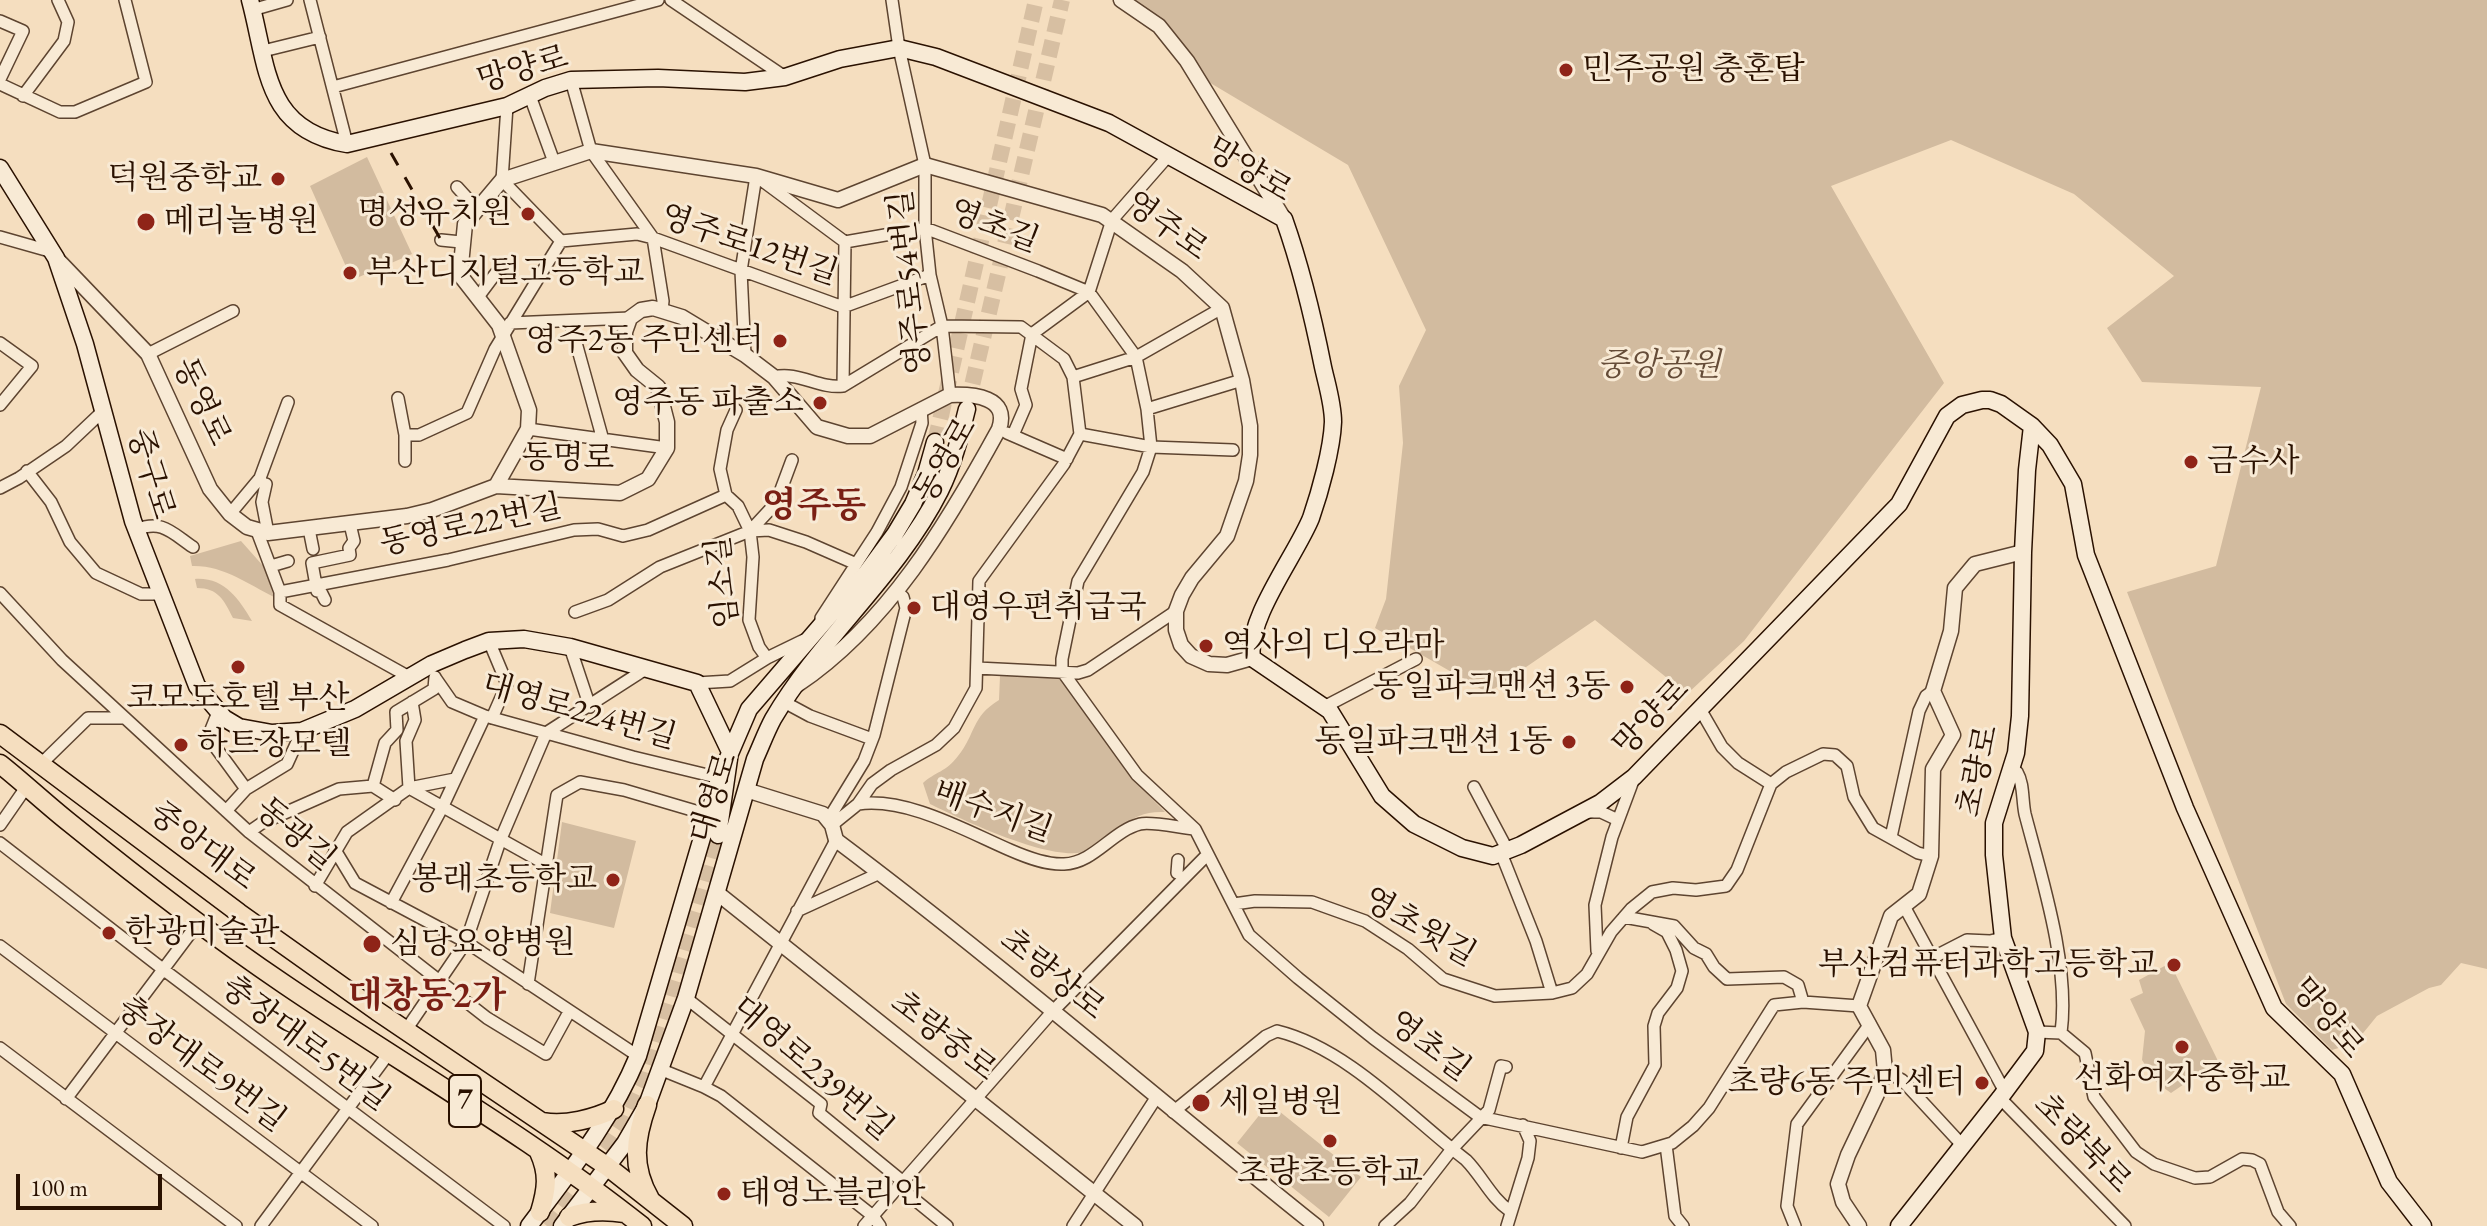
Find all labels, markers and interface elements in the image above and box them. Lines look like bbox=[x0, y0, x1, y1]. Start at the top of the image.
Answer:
street label: 망양로 bbox=[473, 39, 573, 101]
place label: 민주공원 충혼탑 bbox=[1582, 51, 1805, 89]
marker: 민주공원 충혼탑 bbox=[1557, 61, 1575, 79]
street label: 망양로 bbox=[1199, 131, 1299, 211]
place label: 덕원중학교 bbox=[107, 160, 262, 198]
marker: 덕원중학교 bbox=[269, 170, 287, 188]
street label: 영주로 bbox=[1117, 184, 1215, 270]
street label: 영주로54번길 bbox=[882, 188, 940, 376]
street label: 영초길 bbox=[944, 192, 1044, 262]
place label: 명성유치원 bbox=[357, 195, 512, 233]
street label: 영주로12번길 bbox=[655, 198, 843, 294]
place label: 메리놀병원 bbox=[164, 203, 319, 241]
marker: 명성유치원 bbox=[519, 205, 537, 223]
marker: 메리놀병원 bbox=[135, 211, 157, 233]
place label: 부산디지털고등학교 bbox=[366, 254, 644, 292]
marker: 부산디지털고등학교 bbox=[341, 264, 359, 282]
place label: 영주2동 주민센터 bbox=[526, 322, 764, 360]
marker: 영주2동 주민센터 bbox=[771, 332, 789, 350]
park label: 중앙공원 bbox=[1597, 347, 1721, 385]
street label: 동영로 bbox=[164, 352, 238, 452]
place label: 영주동 파출소 bbox=[612, 384, 804, 422]
marker: 영주동 파출소 bbox=[811, 394, 829, 412]
street label: 동영로 bbox=[906, 411, 986, 511]
street label: 중구로 bbox=[118, 424, 182, 524]
street label: 동명로 bbox=[521, 439, 615, 479]
place label: 금수사 bbox=[2207, 443, 2300, 481]
marker: 금수사 bbox=[2182, 453, 2200, 471]
district label: 영주동 bbox=[762, 485, 866, 529]
street label: 동영로22번길 bbox=[376, 488, 566, 564]
street label: 임소길 bbox=[700, 534, 748, 630]
place label: 대영우편취급국 bbox=[930, 589, 1146, 627]
marker: 대영우편취급국 bbox=[905, 599, 923, 617]
place label: 역사의 디오라마 bbox=[1222, 627, 1445, 665]
marker: 역사의 디오라마 bbox=[1197, 637, 1215, 655]
marker: 코모도호텔 부산 bbox=[229, 658, 247, 676]
street label: 대영로224번길 bbox=[477, 666, 681, 758]
place label: 동일파크맨션 3동 bbox=[1373, 668, 1611, 706]
street label: 망양로 bbox=[1606, 671, 1698, 765]
marker: 동일파크맨션 3동 bbox=[1618, 678, 1636, 696]
place label: 코모도호텔 부산 bbox=[127, 680, 349, 718]
street label: 초량로 bbox=[1951, 722, 2007, 820]
place label: 동일파크맨션 1동 bbox=[1315, 723, 1553, 761]
place label: 하트장모텔 bbox=[197, 726, 352, 764]
marker: 동일파크맨션 1동 bbox=[1560, 733, 1578, 751]
marker: 하트장모텔 bbox=[172, 736, 190, 754]
street label: 대영로 bbox=[683, 748, 747, 848]
street label: 배수지길 bbox=[928, 773, 1058, 851]
street label: 동광길 bbox=[247, 790, 343, 880]
street label: 중앙대로 bbox=[141, 794, 263, 900]
place label: 봉래초등학교 bbox=[412, 861, 597, 899]
marker: 봉래초등학교 bbox=[604, 871, 622, 889]
street label: 영초윗길 bbox=[1356, 880, 1482, 976]
place label: 한광미술관 bbox=[125, 914, 280, 952]
street label: 초량상로 bbox=[992, 921, 1112, 1029]
marker: 한광미술관 bbox=[100, 924, 118, 942]
place label: 심당요양병원 bbox=[390, 925, 575, 963]
marker: 심당요양병원 bbox=[361, 933, 383, 955]
place label: 부산컴퓨터과학고등학교 bbox=[1818, 946, 2158, 984]
marker: 부산컴퓨터과학고등학교 bbox=[2165, 956, 2183, 974]
street label: 충장대로5번길 bbox=[213, 968, 397, 1120]
street label: 망양로 bbox=[2282, 971, 2372, 1067]
district label: 대창동2가 bbox=[348, 975, 506, 1019]
street label: 초량중로 bbox=[882, 984, 1004, 1090]
street label: 충장대로9번길 bbox=[109, 989, 293, 1141]
street label: 대영로239번길 bbox=[724, 989, 900, 1149]
street label: 영초길 bbox=[1380, 1004, 1478, 1090]
marker: 선화여자중학교 bbox=[2173, 1038, 2191, 1056]
place label: 선화여자중학교 bbox=[2074, 1060, 2290, 1098]
place label: 초량6동 주민센터 bbox=[1728, 1064, 1966, 1102]
marker: 초량6동 주민센터 bbox=[1973, 1074, 1991, 1092]
road number: 7 bbox=[449, 1075, 481, 1127]
place label: 세일병원 bbox=[1219, 1084, 1343, 1122]
street label: 초량북로 bbox=[2025, 1086, 2139, 1202]
marker: 세일병원 bbox=[1190, 1092, 1212, 1114]
marker: 초량초등학교 bbox=[1321, 1132, 1339, 1150]
place label: 초량초등학교 bbox=[1237, 1154, 1423, 1192]
scale bar bbox=[20, 1158, 166, 1208]
text: 100 m bbox=[30, 1172, 88, 1203]
place label: 태영노블리안 bbox=[740, 1175, 925, 1213]
marker: 태영노블리안 bbox=[715, 1185, 733, 1203]

